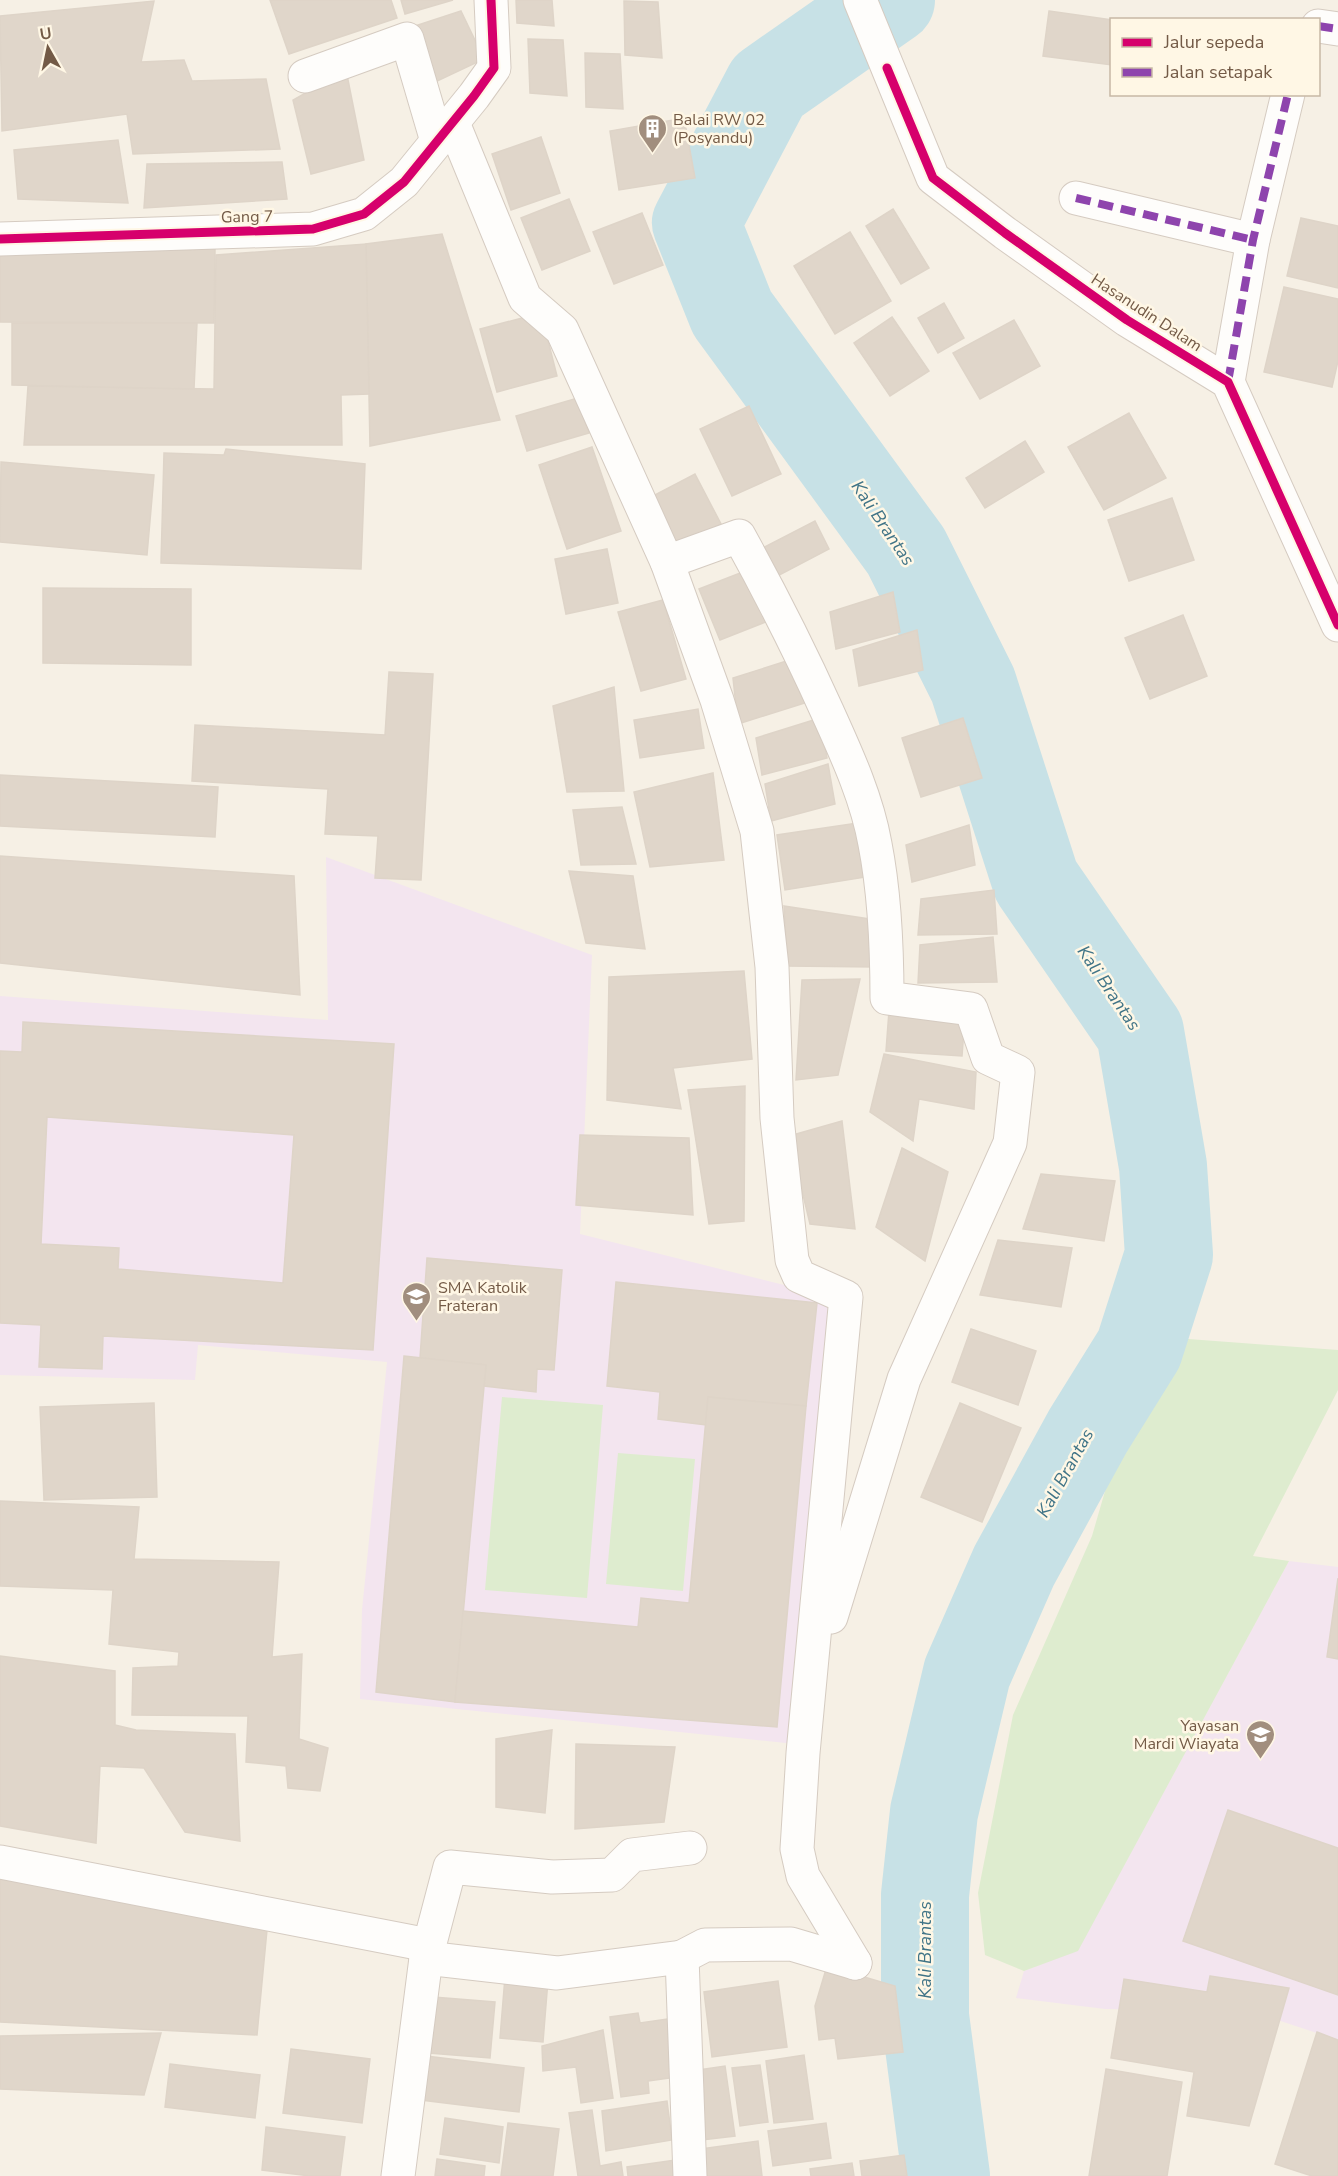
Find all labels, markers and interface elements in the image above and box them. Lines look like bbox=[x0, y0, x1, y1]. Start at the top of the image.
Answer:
north arrow bbox=[18, 18, 78, 78]
legend bbox=[1110, 18, 1320, 96]
text: U bbox=[38, 22, 53, 46]
text: Jalur sepeda bbox=[1163, 30, 1264, 54]
text: Jalan setapak bbox=[1163, 60, 1273, 84]
place label: Balai RW 02 (Posyandu) bbox=[673, 109, 765, 149]
building icon: Balai RW 02 (Posyandu) bbox=[636, 112, 668, 154]
street label: Gang 7 bbox=[221, 206, 273, 228]
street label: Hasanudin Dalam bbox=[1087, 269, 1206, 357]
water label: Kali Brantas bbox=[846, 476, 920, 570]
water label: Kali Brantas bbox=[1072, 941, 1146, 1035]
place label: SMA Katolik Frateran bbox=[438, 1277, 528, 1317]
school or university icon: SMA Katolik Frateran bbox=[401, 1280, 433, 1322]
water label: Kali Brantas bbox=[1031, 1424, 1099, 1522]
place label: Yayasan Mardi Wiayata bbox=[1134, 1715, 1239, 1755]
school or university icon: Yayasan Mardi Wiayata bbox=[1244, 1718, 1276, 1760]
water label: Kali Brantas bbox=[913, 1901, 937, 1999]

